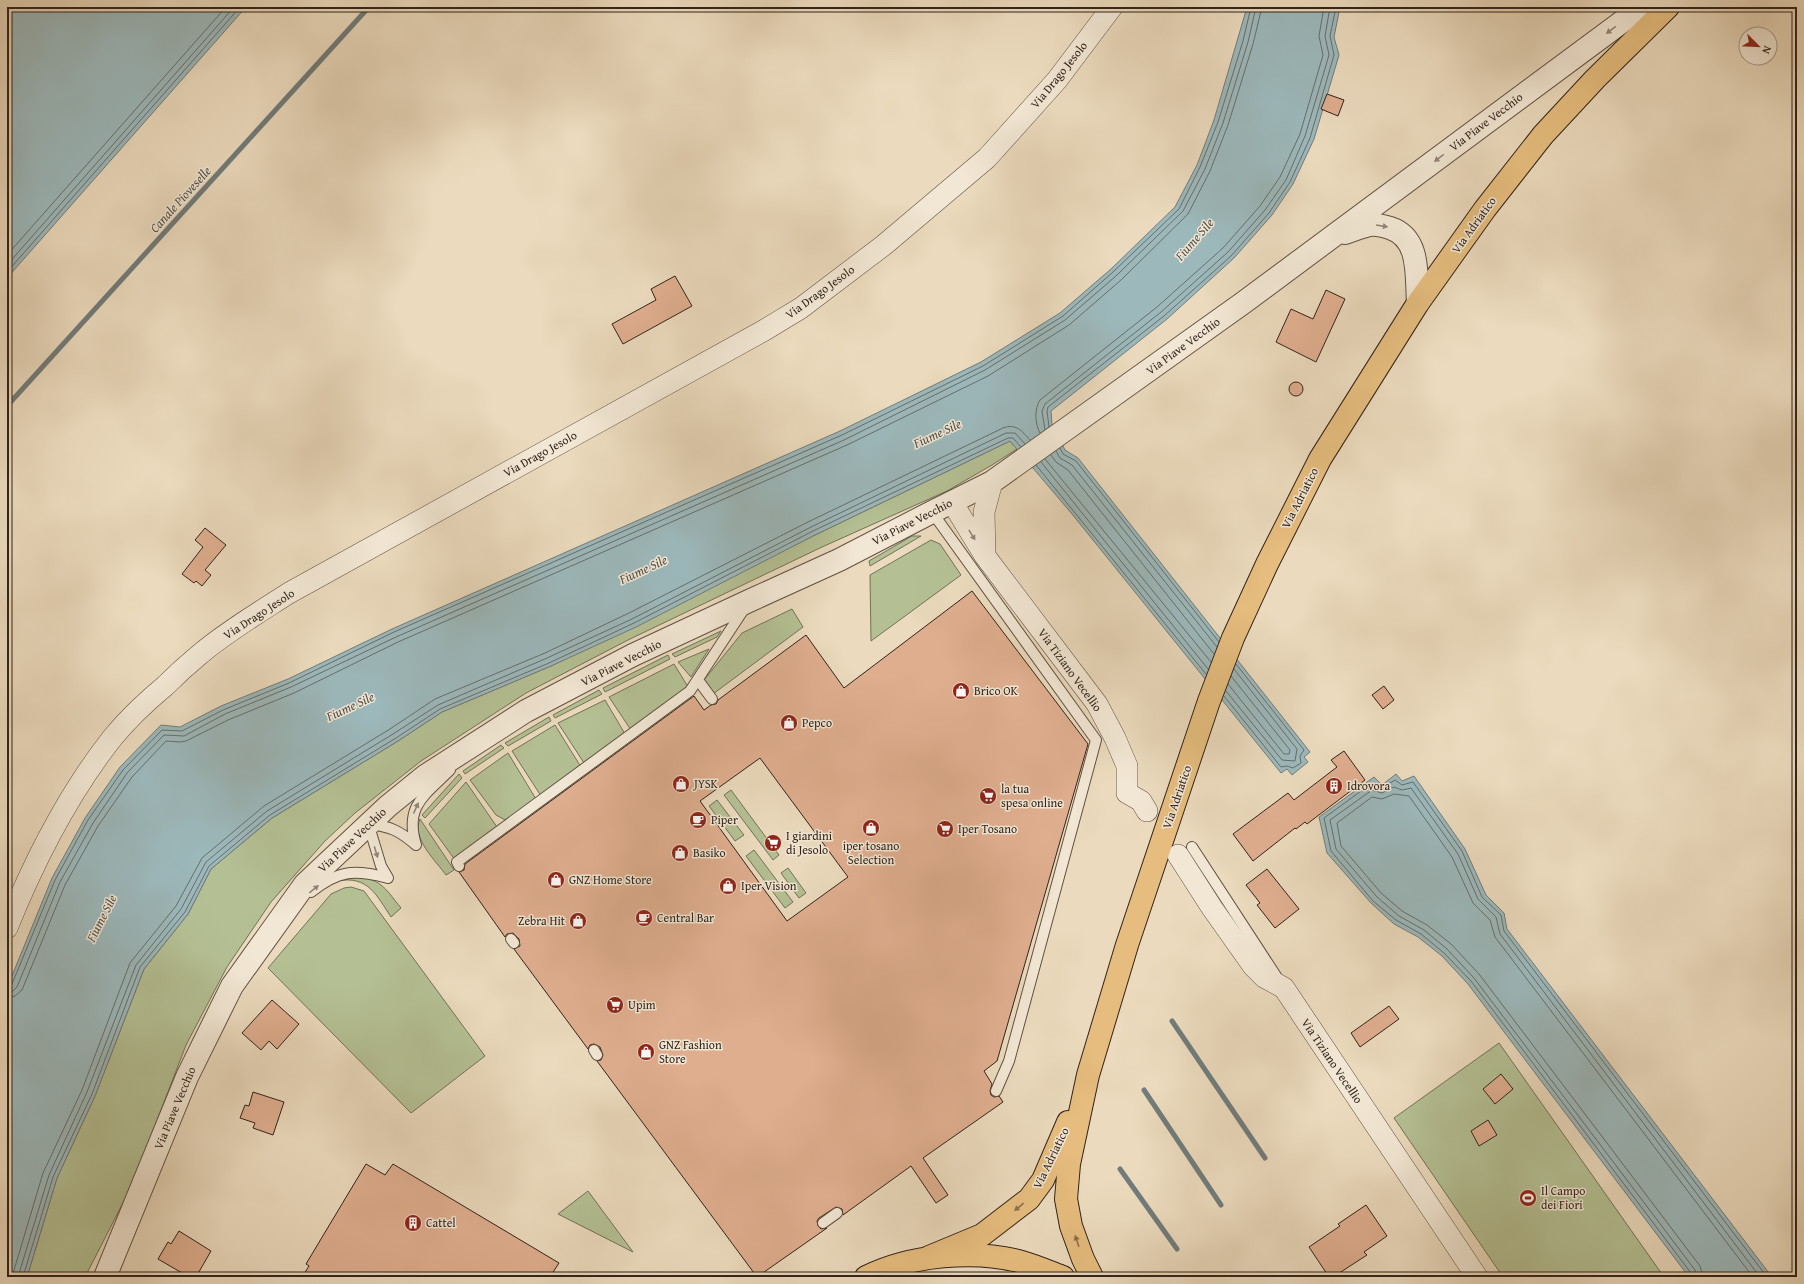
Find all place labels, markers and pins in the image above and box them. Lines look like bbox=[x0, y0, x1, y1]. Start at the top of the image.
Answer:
shop icon: Brico OK bbox=[951, 681, 971, 701]
place label: Brico OK bbox=[974, 682, 1018, 699]
shop icon: Pepco bbox=[779, 713, 799, 733]
place label: Pepco bbox=[802, 714, 832, 731]
shop icon: JYSK bbox=[671, 774, 691, 794]
place label: JYSK bbox=[692, 775, 719, 792]
building icon: Idrovora bbox=[1324, 776, 1344, 796]
place label: Idrovora bbox=[1347, 777, 1390, 794]
place label: la tua spesa online bbox=[1001, 780, 1063, 811]
supermarket icon: la tua spesa online bbox=[978, 786, 998, 806]
cafe icon: Piper bbox=[688, 810, 708, 830]
place label: Piper bbox=[711, 811, 738, 828]
shop icon: iper tosano Selection bbox=[861, 818, 881, 838]
supermarket icon: Iper Tosano bbox=[935, 819, 955, 839]
place label: Iper Tosano bbox=[958, 820, 1017, 837]
place label: I giardini di Jesolo bbox=[786, 827, 833, 858]
supermarket icon: I giardini di Jesolo bbox=[763, 833, 783, 853]
place label: iper tosano Selection bbox=[843, 837, 899, 868]
shop icon: Basiko bbox=[670, 843, 690, 863]
place label: Basiko bbox=[693, 844, 726, 861]
shop icon: GNZ Home Store bbox=[546, 870, 566, 890]
place label: GNZ Home Store bbox=[569, 871, 652, 888]
shop icon: Iper Vision bbox=[718, 876, 738, 896]
place label: Iper Vision bbox=[741, 877, 797, 894]
cafe icon: Central Bar bbox=[634, 908, 654, 928]
place label: Central Bar bbox=[657, 909, 714, 926]
shop icon: Zebra Hit bbox=[568, 911, 588, 931]
place label: Zebra Hit bbox=[518, 912, 566, 929]
supermarket icon: Upim bbox=[605, 995, 625, 1015]
place label: Upim bbox=[628, 996, 656, 1013]
place label: GNZ Fashion Store bbox=[659, 1036, 722, 1067]
shop icon: GNZ Fashion Store bbox=[636, 1042, 656, 1062]
place label: Il Campo dei Fiori bbox=[1541, 1182, 1585, 1213]
sports icon: Il Campo dei Fiori bbox=[1518, 1188, 1538, 1208]
building icon: Cattel bbox=[403, 1213, 423, 1233]
place label: Cattel bbox=[426, 1214, 456, 1231]

